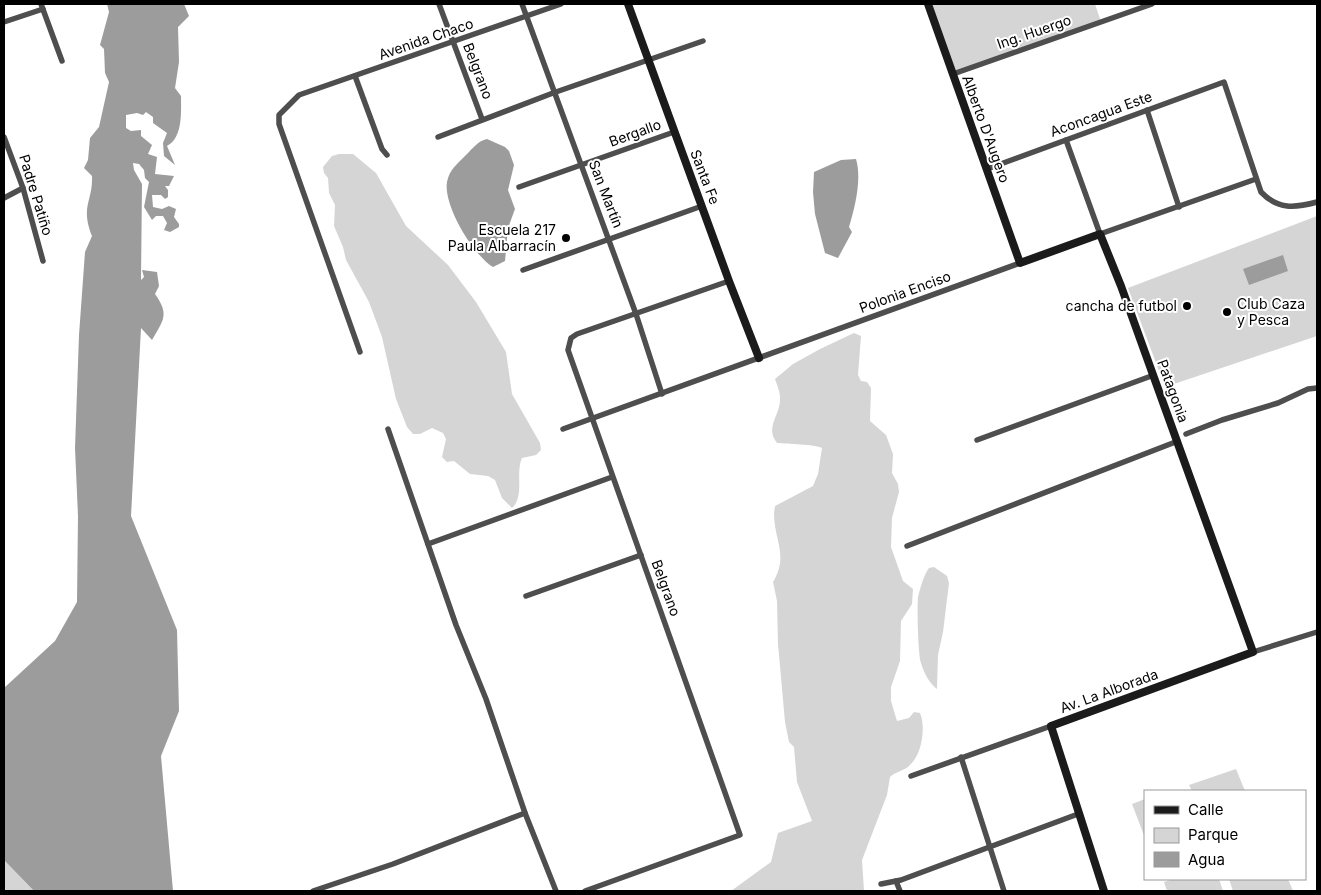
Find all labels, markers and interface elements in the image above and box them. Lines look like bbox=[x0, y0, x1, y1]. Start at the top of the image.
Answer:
street label: Ing. Huergo bbox=[994, 11, 1073, 52]
street label: Avenida Chaco bbox=[376, 14, 476, 63]
street label: Belgrano bbox=[460, 40, 497, 101]
street label: Alberto D'Augero bbox=[959, 73, 1014, 185]
street label: Aconcagua Este bbox=[1047, 87, 1154, 140]
street label: Bergallo bbox=[607, 115, 663, 150]
street label: Santa Fe bbox=[687, 147, 724, 207]
street label: Padre Patiño bbox=[16, 152, 57, 237]
street label: San Martín bbox=[586, 157, 627, 230]
place label: Escuela 217 Paula Albarracín bbox=[448, 221, 556, 254]
marker: Escuela 217 Paula Albarracín bbox=[560, 232, 572, 244]
street label: Polonia Enciso bbox=[857, 267, 953, 316]
place label: Club Caza y Pesca bbox=[1237, 295, 1305, 328]
place label: cancha de futbol bbox=[1066, 297, 1177, 314]
marker: cancha de futbol bbox=[1181, 300, 1193, 312]
marker: Club Caza y Pesca bbox=[1221, 306, 1233, 318]
street label: Patagonia bbox=[1154, 357, 1193, 425]
street label: Belgrano bbox=[648, 557, 685, 619]
street label: Av. La Alborada bbox=[1057, 665, 1160, 716]
legend bbox=[1144, 790, 1306, 880]
text: Calle bbox=[1188, 800, 1223, 819]
text: Parque bbox=[1188, 825, 1238, 844]
text: Agua bbox=[1188, 850, 1225, 869]

